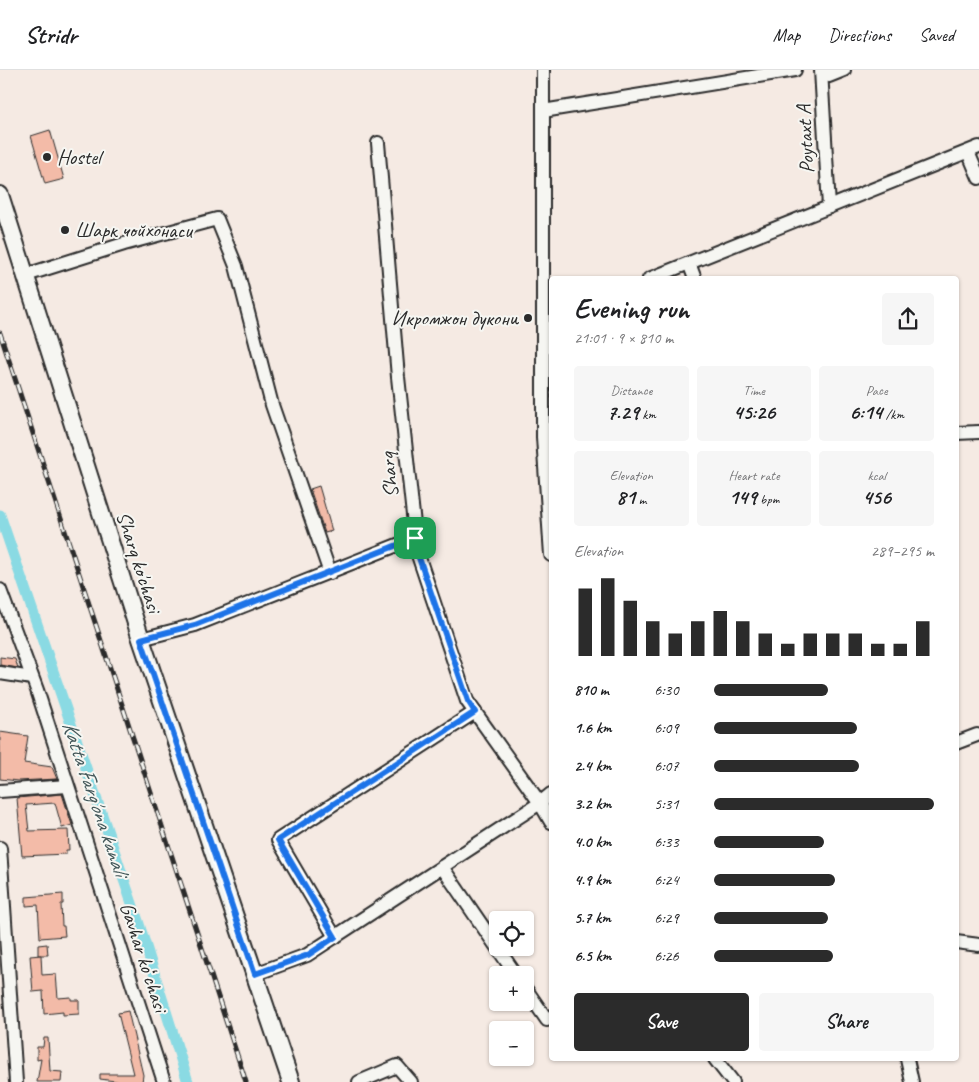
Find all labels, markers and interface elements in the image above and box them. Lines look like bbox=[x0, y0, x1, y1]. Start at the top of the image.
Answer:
text: Stridr bbox=[25, 20, 77, 50]
text: Map bbox=[773, 24, 800, 46]
text: Directions bbox=[828, 24, 891, 46]
text: Saved bbox=[919, 24, 954, 46]
street label: Poytaxt A bbox=[790, 103, 820, 174]
place label: Hostel bbox=[57, 144, 104, 170]
marker: Hostel bbox=[41, 151, 53, 163]
place label: Шарк чойхонаси bbox=[75, 217, 194, 243]
marker: Шарк чойхонаси bbox=[59, 224, 71, 236]
text: Evening run bbox=[574, 291, 689, 326]
button: share bbox=[882, 293, 934, 345]
place label: Икромжон дукони bbox=[392, 305, 520, 331]
marker: Икромжон дукони bbox=[522, 312, 534, 324]
text: 21:01 · 9 × 810 m bbox=[574, 328, 673, 348]
text: Distance bbox=[610, 382, 652, 399]
text: Time bbox=[743, 382, 765, 399]
text: Pace bbox=[866, 382, 887, 399]
text: 7.29 bbox=[607, 399, 639, 425]
text: 45:26 bbox=[733, 399, 775, 425]
text: 6:14 bbox=[849, 399, 882, 425]
text: km bbox=[639, 406, 656, 423]
text: /km bbox=[882, 406, 904, 423]
street label: Sharq bbox=[374, 449, 404, 499]
text: Elevation bbox=[610, 467, 653, 484]
text: Heart rate bbox=[728, 467, 780, 484]
text: kcal bbox=[867, 467, 886, 484]
text: 81 bbox=[616, 484, 635, 510]
text: 149 bbox=[729, 484, 757, 510]
text: 456 bbox=[862, 484, 891, 510]
text: m bbox=[635, 491, 646, 508]
text: bpm bbox=[757, 491, 779, 508]
street label: Sharq ko'chasi bbox=[110, 508, 169, 619]
pin bbox=[394, 517, 436, 559]
icon: arrive bbox=[401, 524, 429, 552]
text: Elevation bbox=[574, 541, 623, 561]
text: 289–295 m bbox=[871, 541, 934, 561]
text: 810 m bbox=[574, 680, 609, 700]
text: 6:30 bbox=[654, 680, 679, 700]
water label: Katta Farg'ona kanali bbox=[56, 717, 136, 884]
text: 1.6 km bbox=[574, 718, 612, 738]
text: 6:09 bbox=[654, 718, 679, 738]
text: 2.4 km bbox=[574, 756, 611, 776]
text: 6:07 bbox=[654, 756, 679, 776]
text: 3.2 km bbox=[574, 794, 611, 814]
text: 5:31 bbox=[654, 794, 679, 814]
text: 4.0 km bbox=[574, 832, 611, 852]
text: 6:33 bbox=[654, 832, 679, 852]
text: 4.9 km bbox=[574, 870, 611, 890]
text: 6:24 bbox=[654, 870, 679, 890]
street label: Gavhar koʻchasi bbox=[114, 899, 175, 1018]
text: 5.7 km bbox=[574, 908, 611, 928]
text: 6:29 bbox=[654, 908, 679, 928]
map controls bbox=[489, 911, 534, 1066]
button: locate bbox=[489, 911, 534, 956]
text: 6.5 km bbox=[574, 946, 611, 966]
text: 6:26 bbox=[654, 946, 679, 966]
button: + bbox=[489, 966, 534, 1011]
button: Save bbox=[574, 993, 749, 1051]
button: Share bbox=[759, 993, 934, 1051]
button: − bbox=[489, 1021, 534, 1066]

